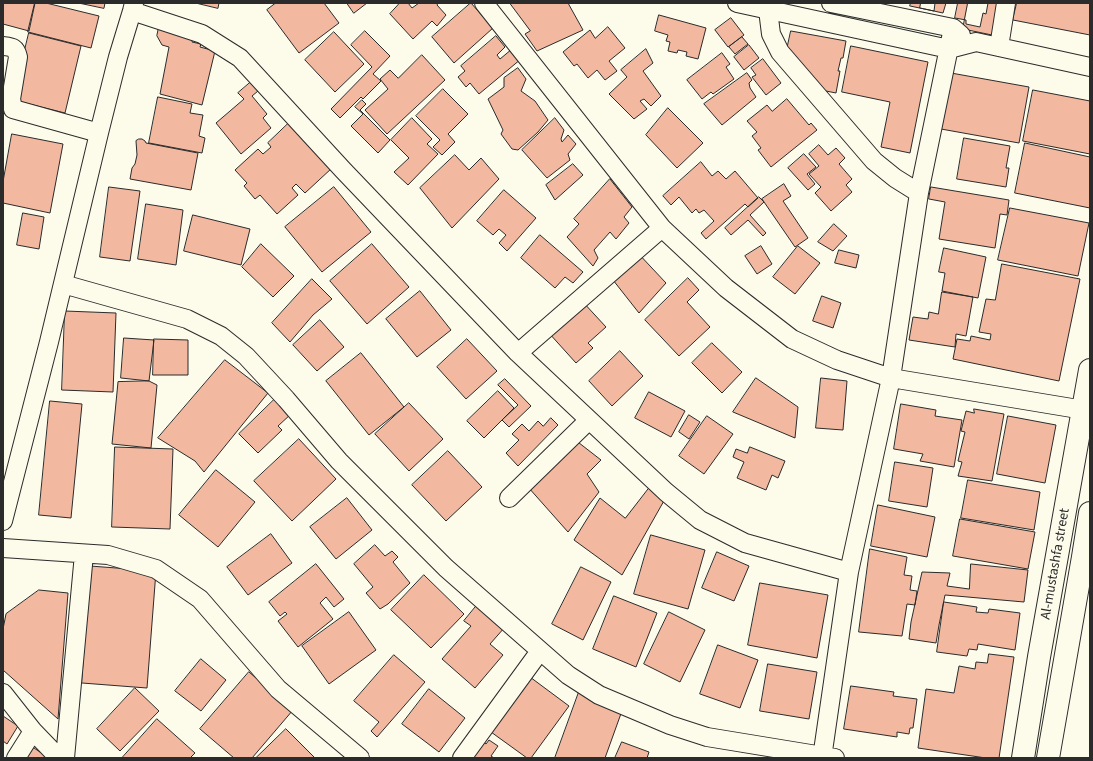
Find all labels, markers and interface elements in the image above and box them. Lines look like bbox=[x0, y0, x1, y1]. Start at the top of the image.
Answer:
street label: Al-mustashfa street bbox=[1038, 507, 1074, 621]

